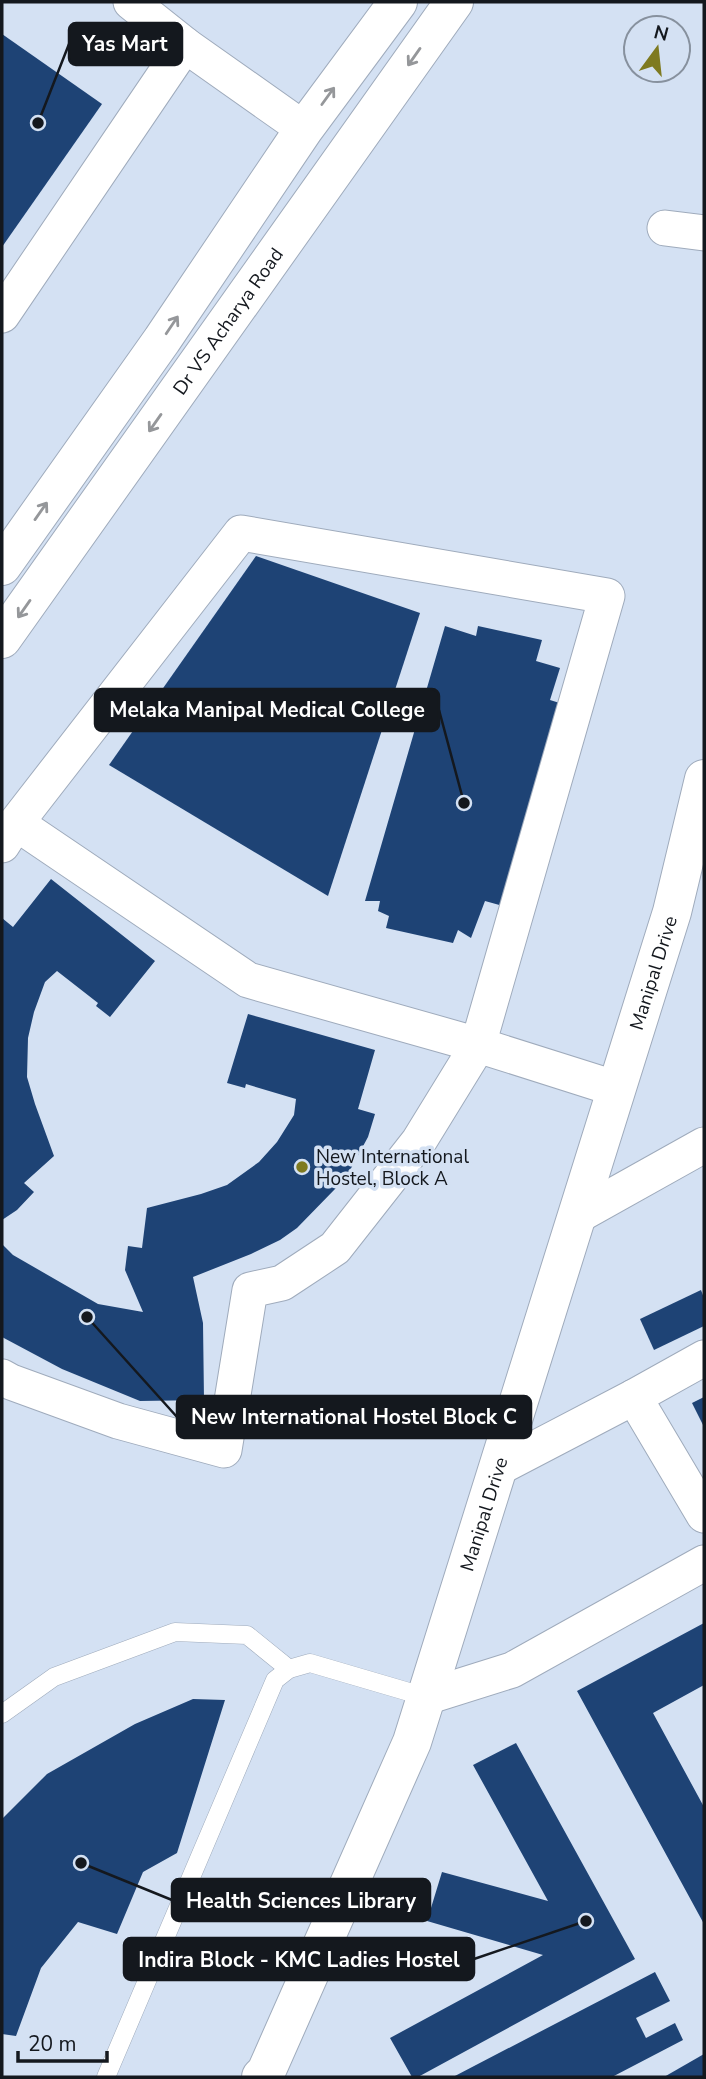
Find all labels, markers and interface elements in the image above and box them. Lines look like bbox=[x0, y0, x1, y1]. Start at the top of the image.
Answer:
north arrow bbox=[622, 14, 692, 84]
text: N bbox=[651, 19, 671, 48]
callout: Yas Mart bbox=[69, 23, 182, 65]
text: Yas Mart bbox=[81, 30, 169, 58]
one-way arrow bbox=[407, 47, 421, 66]
one-way arrow bbox=[321, 87, 335, 106]
street label: Dr VS Acharya Road bbox=[167, 243, 290, 400]
one-way arrow bbox=[165, 315, 179, 335]
one-way arrow bbox=[148, 413, 162, 432]
one-way arrow bbox=[34, 502, 48, 521]
one-way arrow bbox=[16, 599, 31, 618]
callout: Melaka Manipal Medical College bbox=[95, 689, 439, 731]
text: Melaka Manipal Medical College bbox=[109, 696, 425, 724]
street label: Manipal Drive bbox=[624, 913, 684, 1033]
place label: New International Hostel, Block A bbox=[316, 1144, 469, 1192]
marker: New International Hostel, Block A bbox=[294, 1159, 310, 1175]
callout: New International Hostel Block C bbox=[177, 1396, 531, 1438]
text: New International Hostel Block C bbox=[191, 1403, 517, 1431]
street label: Manipal Drive bbox=[454, 1454, 515, 1575]
callout: Health Sciences Library bbox=[172, 1879, 430, 1921]
text: Health Sciences Library bbox=[186, 1887, 417, 1915]
callout: Indira Block - KMC Ladies Hostel bbox=[124, 1938, 474, 1980]
text: Indira Block - KMC Ladies Hostel bbox=[138, 1946, 460, 1974]
scale bar bbox=[18, 2020, 107, 2064]
text: 20 m bbox=[28, 2030, 77, 2058]

